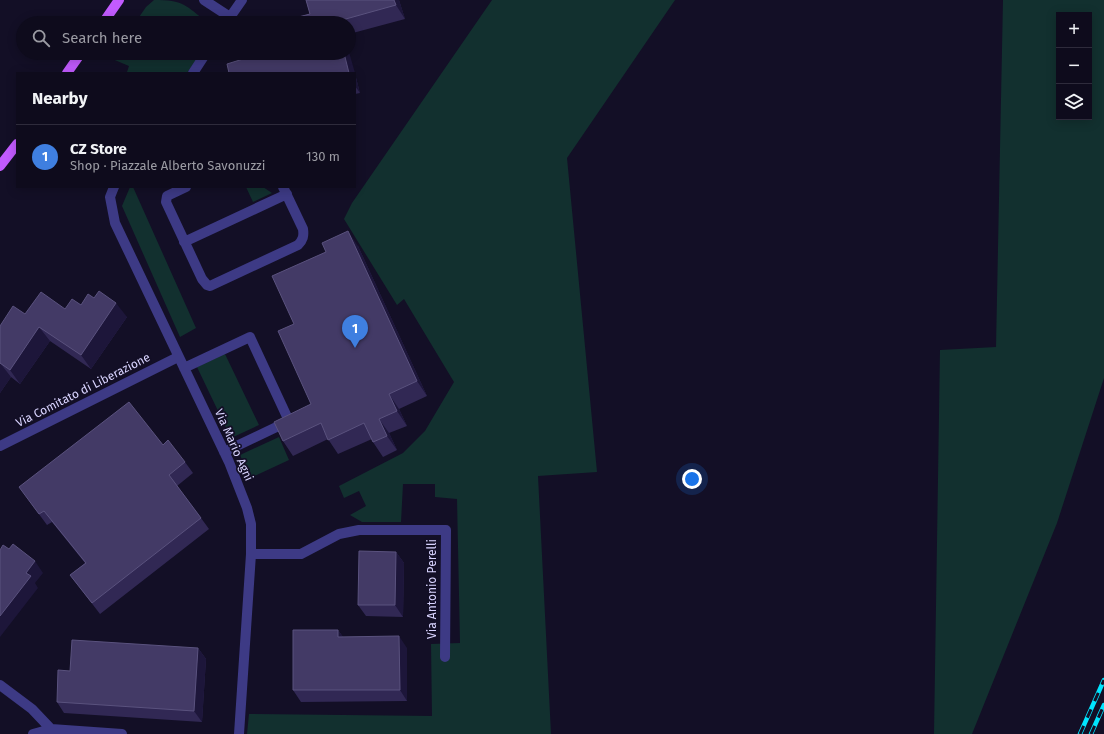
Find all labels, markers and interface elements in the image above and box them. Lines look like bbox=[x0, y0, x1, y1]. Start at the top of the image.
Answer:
map controls bbox=[1056, 12, 1092, 120]
button: + bbox=[1056, 12, 1092, 48]
search box bbox=[16, 16, 356, 60]
icon: search bbox=[30, 27, 52, 49]
text: Search here bbox=[62, 29, 142, 47]
button: − bbox=[1056, 48, 1092, 84]
button: layers bbox=[1056, 84, 1092, 120]
text: Nearby bbox=[32, 88, 87, 109]
text: CZ Store bbox=[70, 140, 127, 158]
text: 1 bbox=[42, 149, 48, 164]
text: 130 m bbox=[306, 149, 340, 164]
text: Shop · Piazzale Alberto Savonuzzi bbox=[70, 158, 265, 173]
pin: 1 bbox=[342, 315, 368, 348]
street label: Via Comitato di Liberazione bbox=[14, 350, 152, 430]
street label: Via Mario Agni bbox=[212, 407, 256, 483]
your location bbox=[682, 469, 702, 489]
street label: Via Antonio Perelli bbox=[425, 539, 439, 639]

